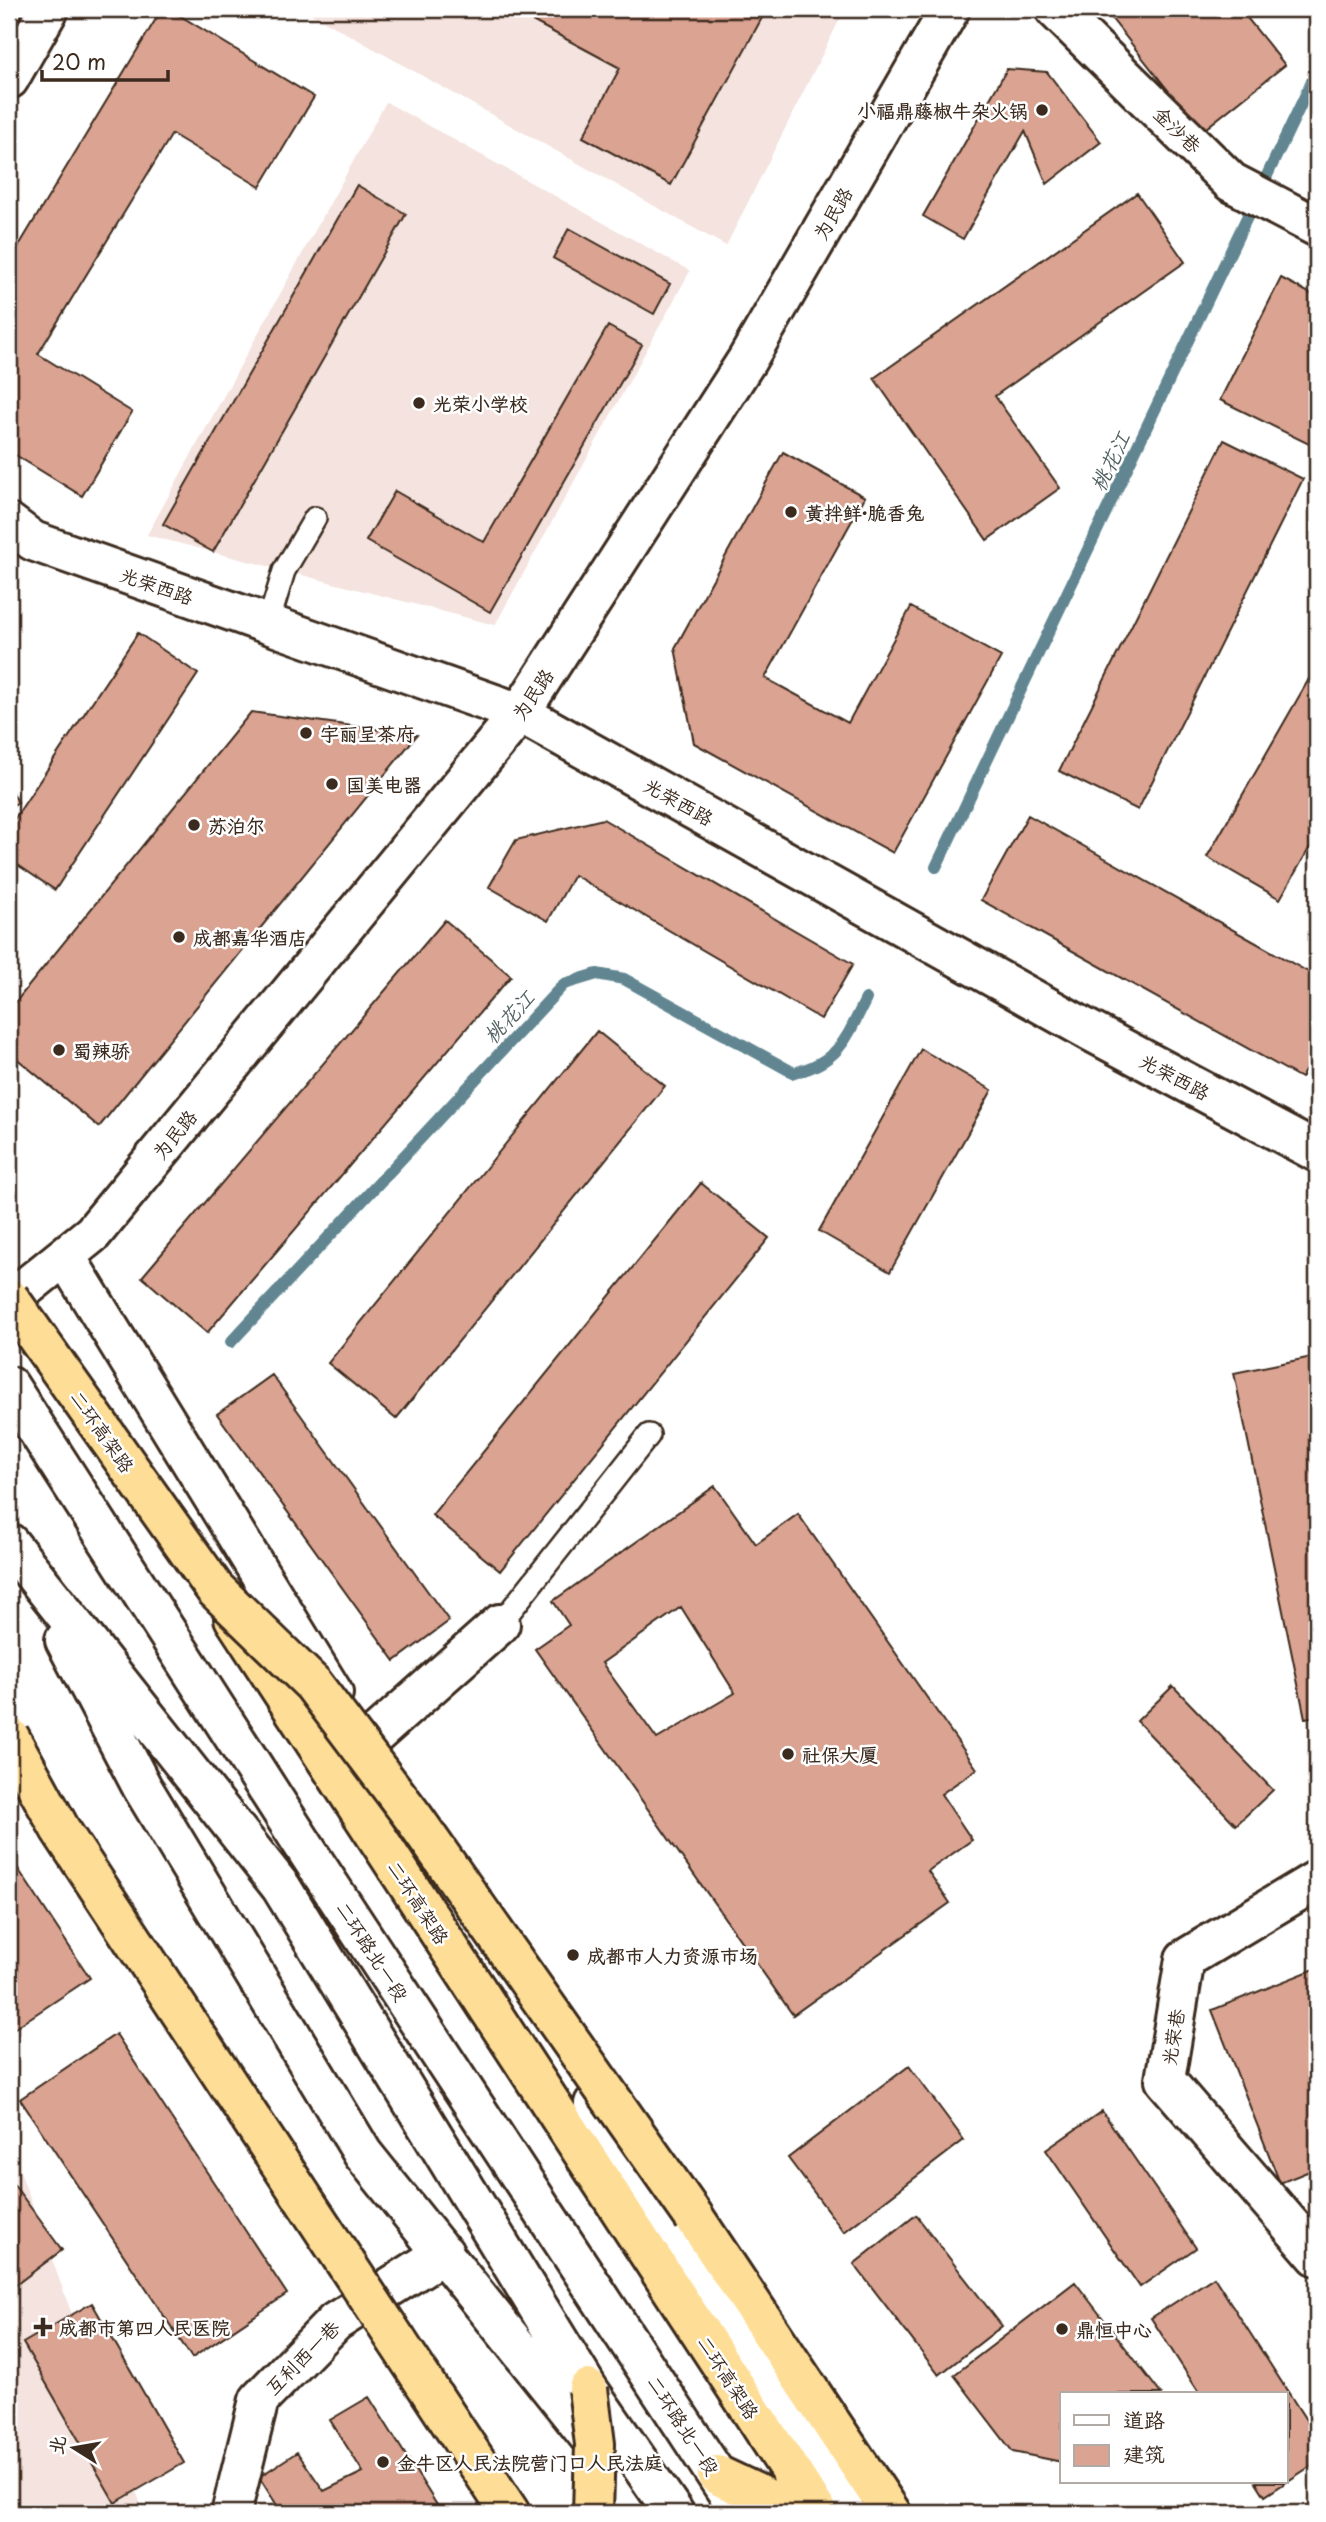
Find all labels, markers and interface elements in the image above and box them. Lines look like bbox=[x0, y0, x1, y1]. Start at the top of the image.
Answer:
scale bar bbox=[42, 38, 168, 82]
text: 20 m bbox=[52, 45, 106, 77]
place label: 小福鼎藤椒牛杂火锅 bbox=[857, 96, 1028, 124]
street label: 金沙巷 bbox=[1148, 99, 1208, 159]
marker: 小福鼎藤椒牛杂火锅 bbox=[1034, 102, 1050, 118]
street label: 为民路 bbox=[806, 181, 858, 245]
place label: 光荣小学校 bbox=[433, 389, 528, 417]
marker: 光荣小学校 bbox=[411, 395, 427, 411]
water label: 桃花江 bbox=[1081, 425, 1138, 496]
place label: 黄拌鲜·脆香兔 bbox=[805, 498, 924, 526]
marker: 黄拌鲜·脆香兔 bbox=[783, 504, 799, 520]
street label: 光荣西路 bbox=[117, 559, 197, 611]
street label: 为民路 bbox=[504, 663, 560, 725]
place label: 宇丽呈茶府 bbox=[320, 719, 415, 747]
marker: 宇丽呈茶府 bbox=[298, 725, 314, 741]
place label: 国美电器 bbox=[346, 770, 422, 798]
street label: 光荣西路 bbox=[639, 770, 719, 832]
marker: 国美电器 bbox=[324, 776, 340, 792]
place label: 苏泊尔 bbox=[208, 811, 265, 839]
marker: 苏泊尔 bbox=[186, 817, 202, 833]
place label: 成都嘉华酒店 bbox=[193, 923, 307, 951]
marker: 成都嘉华酒店 bbox=[171, 929, 187, 945]
water label: 桃花江 bbox=[475, 981, 542, 1050]
place label: 蜀辣骄 bbox=[73, 1036, 130, 1064]
marker: 蜀辣骄 bbox=[51, 1042, 67, 1058]
street label: 光荣西路 bbox=[1135, 1046, 1215, 1106]
street label: 为民路 bbox=[145, 1103, 203, 1165]
street label: 二环高架路 bbox=[64, 1384, 142, 1478]
place label: 社保大厦 bbox=[802, 1740, 878, 1768]
marker: 社保大厦 bbox=[780, 1746, 796, 1762]
street label: 二环高架路 bbox=[381, 1855, 457, 1949]
street label: 二环路北一段 bbox=[330, 1896, 416, 2006]
place label: 成都市人力资源市场 bbox=[587, 1941, 758, 1969]
marker: 成都市人力资源市场 bbox=[565, 1947, 581, 1963]
street label: 光荣巷 bbox=[1154, 2007, 1190, 2067]
place label: 成都市第四人民医院 bbox=[59, 2313, 230, 2341]
street label: 互利西一巷 bbox=[259, 2314, 345, 2400]
place label: 鼎恒中心 bbox=[1076, 2315, 1152, 2343]
marker: 成都市第四人民医院 bbox=[33, 2317, 53, 2337]
marker: 鼎恒中心 bbox=[1054, 2321, 1070, 2337]
street label: 二环高架路 bbox=[691, 2330, 767, 2424]
street label: 二环路北一段 bbox=[641, 2370, 727, 2480]
legend bbox=[1060, 2392, 1288, 2484]
text: 道路 bbox=[1123, 2403, 1165, 2435]
north arrow bbox=[38, 2414, 108, 2484]
text: 北 bbox=[41, 2433, 72, 2457]
text: 建筑 bbox=[1123, 2437, 1165, 2469]
place label: 金牛区人民法院营门口人民法庭 bbox=[397, 2448, 663, 2476]
marker: 金牛区人民法院营门口人民法庭 bbox=[375, 2454, 391, 2470]

